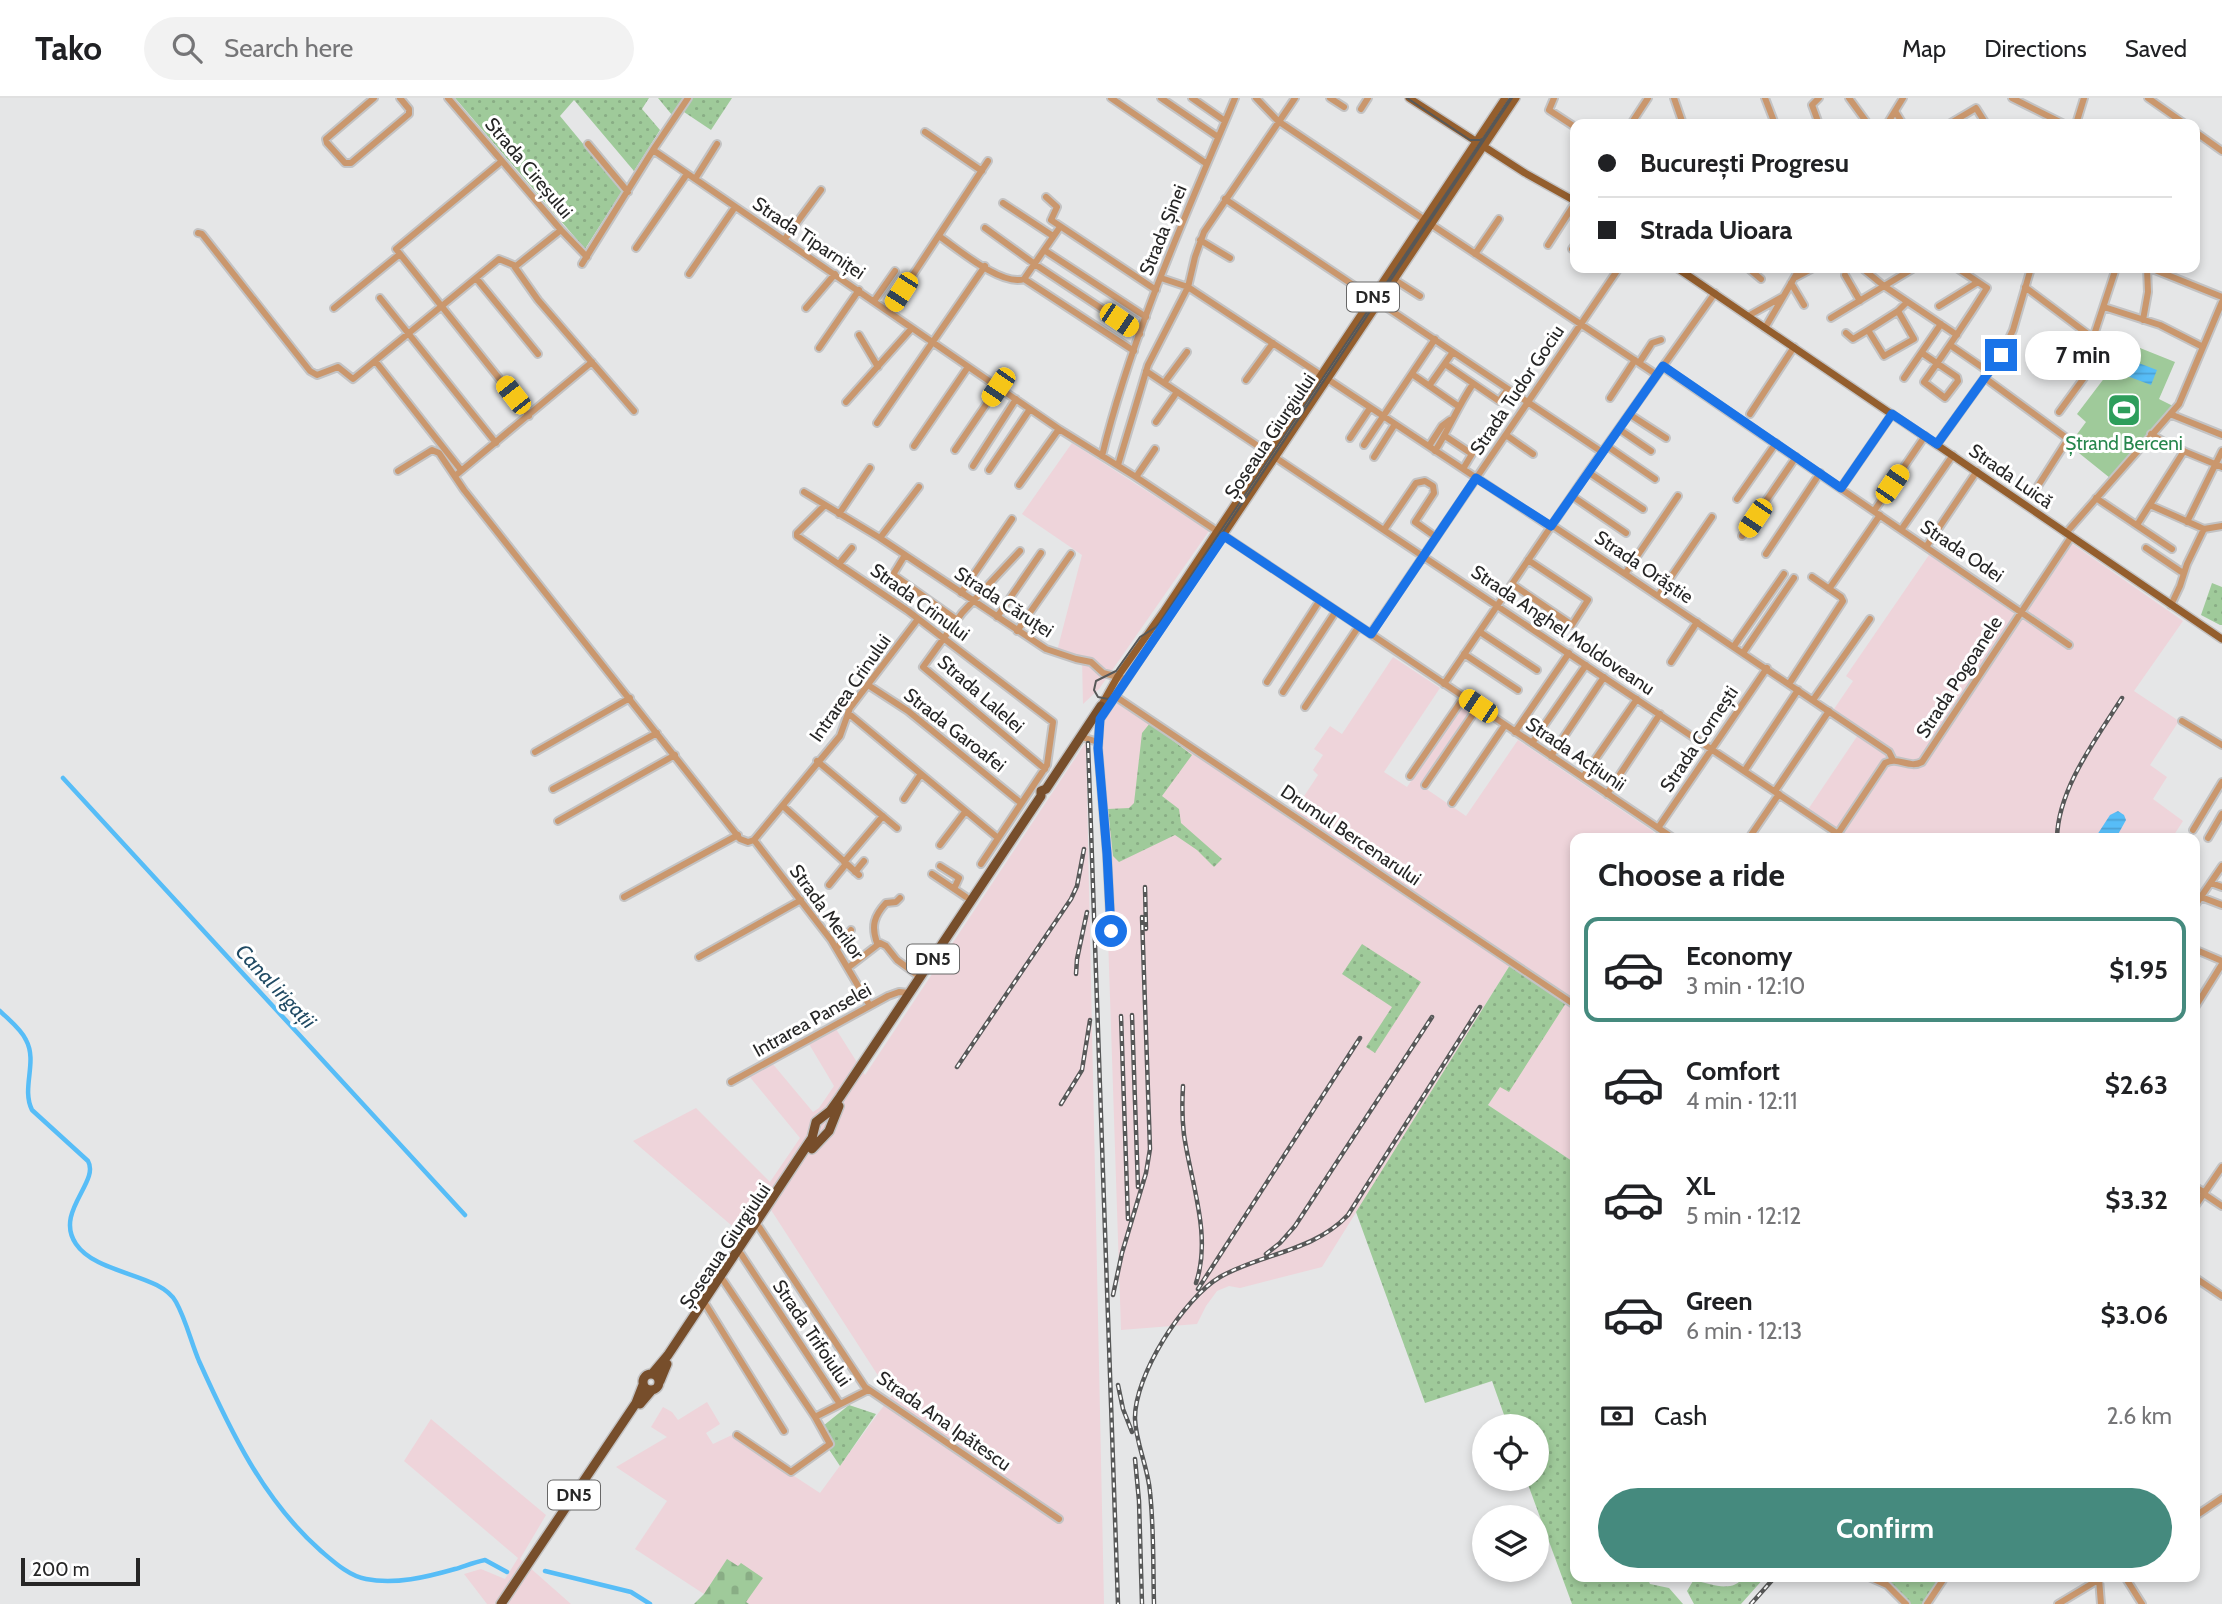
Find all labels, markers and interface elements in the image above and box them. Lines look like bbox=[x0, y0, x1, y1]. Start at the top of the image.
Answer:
search box bbox=[144, 17, 634, 80]
text: Tako bbox=[35, 28, 102, 68]
icon: search bbox=[168, 29, 206, 67]
text: Search here bbox=[224, 32, 353, 64]
text: Map bbox=[1902, 34, 1946, 63]
text: Directions bbox=[1984, 34, 2087, 63]
text: Saved bbox=[2125, 34, 2187, 63]
street label: Strada Cireșului bbox=[479, 113, 578, 224]
text: București Progresu bbox=[1640, 147, 1849, 179]
street label: Strada Șinei bbox=[1134, 181, 1193, 279]
street label: Strada Tiparniței bbox=[748, 192, 870, 285]
text: Strada Uioara bbox=[1640, 214, 1792, 246]
car bbox=[881, 269, 922, 315]
road number: DN5 bbox=[1347, 282, 1399, 312]
car bbox=[1096, 300, 1143, 340]
street label: Strada Tudor Gociu bbox=[1465, 321, 1569, 459]
callout: 7 min bbox=[2025, 330, 2141, 380]
route end bbox=[1985, 339, 2017, 371]
text: 7 min bbox=[2055, 341, 2111, 369]
car bbox=[978, 364, 1019, 410]
street label: Șoseaua Giurgiului bbox=[1220, 369, 1321, 504]
car bbox=[492, 372, 535, 418]
sports icon: Ștrand Berceni bbox=[2105, 391, 2143, 429]
place label: Ștrand Berceni bbox=[2065, 432, 2183, 456]
street label: Strada Luică bbox=[1965, 439, 2057, 513]
car bbox=[1872, 461, 1913, 507]
car bbox=[1735, 495, 1776, 541]
street label: Strada Odei bbox=[1916, 515, 2008, 587]
street label: Strada Orăștie bbox=[1590, 526, 1698, 609]
street label: Strada Crinului bbox=[866, 558, 974, 646]
street label: Strada Anghel Moldoveanu bbox=[1467, 560, 1659, 700]
street label: Strada Căruței bbox=[950, 562, 1058, 643]
street label: Strada Pogoanele bbox=[1911, 612, 2007, 742]
street label: Intrarea Crinului bbox=[804, 630, 896, 746]
street label: Strada Lalelei bbox=[933, 650, 1029, 738]
street label: Strada Cornești bbox=[1655, 682, 1744, 797]
street label: Strada Garoafei bbox=[899, 683, 1011, 777]
car bbox=[1455, 686, 1502, 726]
street label: Strada Acțiunii bbox=[1521, 712, 1630, 797]
street label: Drumul Bercenarului bbox=[1276, 780, 1426, 890]
text: Choose a ride bbox=[1598, 855, 1785, 894]
street label: Strada Merilor bbox=[785, 860, 869, 964]
route start bbox=[1095, 915, 1127, 947]
icon: car bbox=[1602, 938, 1665, 1001]
water label: Canal irigații bbox=[231, 939, 322, 1034]
text: Economy bbox=[1686, 940, 1792, 972]
road number: DN5 bbox=[907, 944, 959, 974]
text: $1.95 bbox=[2109, 954, 2168, 986]
text: 3 min · 12:10 bbox=[1686, 972, 1805, 1000]
street label: Intrarea Panselei bbox=[749, 978, 875, 1062]
icon: car bbox=[1602, 1053, 1665, 1116]
text: Comfort bbox=[1686, 1055, 1780, 1087]
text: $2.63 bbox=[2105, 1069, 2168, 1101]
text: 4 min · 12:11 bbox=[1686, 1087, 1798, 1115]
icon: car bbox=[1602, 1168, 1665, 1231]
text: XL bbox=[1686, 1170, 1715, 1202]
street label: Șoseaua Giurgiului bbox=[675, 1179, 776, 1314]
text: $3.32 bbox=[2105, 1184, 2168, 1216]
text: 5 min · 12:12 bbox=[1686, 1202, 1801, 1230]
street label: Strada Trifoiului bbox=[768, 1275, 856, 1391]
icon: car bbox=[1602, 1283, 1665, 1346]
text: Green bbox=[1686, 1285, 1753, 1317]
text: $3.06 bbox=[2100, 1299, 2168, 1331]
text: 6 min · 12:13 bbox=[1686, 1317, 1802, 1345]
street label: Strada Ana Ipătescu bbox=[872, 1366, 1016, 1476]
icon: cash bbox=[1598, 1397, 1636, 1435]
text: Cash bbox=[1654, 1400, 1707, 1432]
text: 2.6 km bbox=[2106, 1402, 2172, 1430]
map controls bbox=[1472, 1414, 1549, 1582]
button: locate bbox=[1472, 1414, 1549, 1491]
road number: DN5 bbox=[548, 1480, 600, 1510]
button: Confirm bbox=[1598, 1488, 2172, 1568]
button: layers bbox=[1472, 1505, 1549, 1582]
scale bar bbox=[21, 1555, 140, 1587]
text: 200 m bbox=[32, 1558, 89, 1581]

